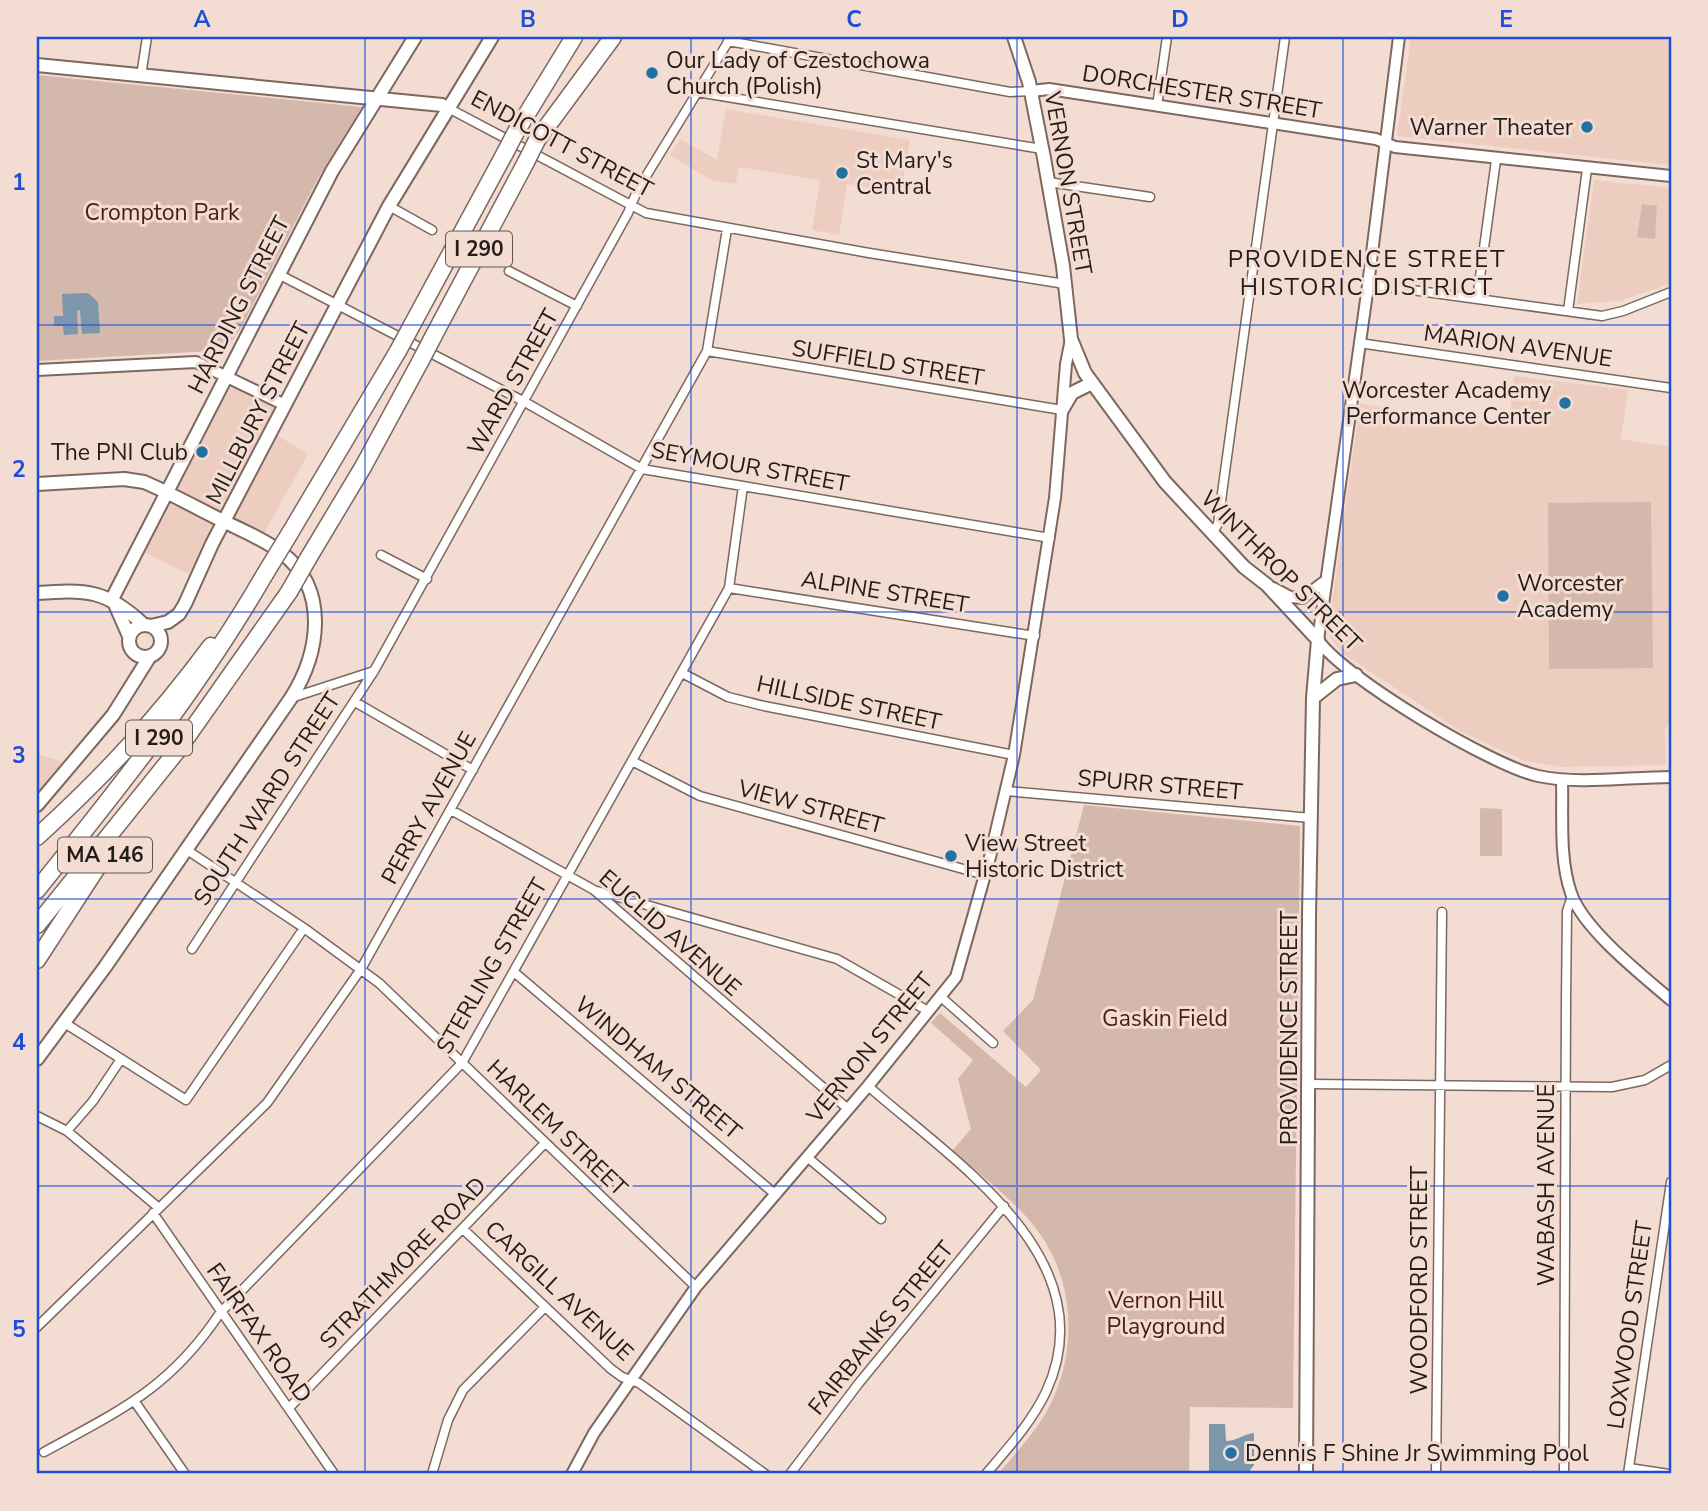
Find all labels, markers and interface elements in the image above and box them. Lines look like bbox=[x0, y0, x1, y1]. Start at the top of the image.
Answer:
text: A bbox=[193, 4, 211, 35]
text: B bbox=[520, 4, 536, 35]
text: C bbox=[846, 4, 862, 35]
text: D bbox=[1171, 4, 1189, 35]
text: E bbox=[1499, 4, 1513, 35]
place label: Our Lady of Czestochowa Church (Polish) bbox=[666, 45, 930, 102]
street label: DORCHESTER STREET bbox=[1080, 58, 1324, 126]
marker: Our Lady of Czestochowa Church (Polish) bbox=[644, 65, 660, 81]
street label: ENDICOTT STREET bbox=[465, 83, 659, 205]
street label: VERNON STREET bbox=[1036, 88, 1099, 277]
place label: Warner Theater bbox=[1409, 112, 1574, 143]
marker: Warner Theater bbox=[1579, 119, 1595, 135]
place label: St Mary's Central bbox=[856, 145, 953, 202]
marker: St Mary's Central bbox=[834, 165, 850, 181]
text: 1 bbox=[12, 167, 26, 198]
park label: Crompton Park bbox=[85, 197, 240, 228]
street label: HARDING STREET bbox=[181, 211, 297, 399]
road number: I 290 bbox=[446, 232, 512, 266]
district label: PROVIDENCE STREET HISTORIC DISTRICT bbox=[1228, 243, 1506, 303]
street label: WARD STREET bbox=[460, 303, 566, 461]
street label: MILLBURY STREET bbox=[199, 316, 318, 510]
street label: MARION AVENUE bbox=[1422, 317, 1614, 375]
street label: SUFFIELD STREET bbox=[790, 332, 987, 394]
place label: Worcester Academy Performance Center bbox=[1342, 375, 1552, 432]
marker: Worcester Academy Performance Center bbox=[1557, 395, 1573, 411]
street label: SEYMOUR STREET bbox=[649, 434, 851, 500]
place label: The PNI Club bbox=[51, 437, 188, 468]
marker: The PNI Club bbox=[194, 444, 210, 460]
text: 2 bbox=[12, 454, 26, 485]
street label: WINTHROP STREET bbox=[1194, 484, 1369, 659]
street label: ALPINE STREET bbox=[799, 563, 971, 621]
place label: Worcester Academy bbox=[1517, 568, 1625, 625]
marker: Worcester Academy bbox=[1495, 588, 1511, 604]
street label: HILLSIDE STREET bbox=[754, 668, 944, 738]
street label: SOUTH WARD STREET bbox=[186, 686, 348, 912]
road number: I 290 bbox=[126, 720, 192, 756]
street label: PERRY AVENUE bbox=[374, 726, 484, 890]
text: 3 bbox=[12, 740, 26, 771]
street label: SPURR STREET bbox=[1076, 762, 1244, 808]
street label: VIEW STREET bbox=[734, 772, 887, 841]
place label: View Street Historic District bbox=[964, 828, 1124, 885]
road number: MA 146 bbox=[58, 838, 152, 872]
marker: View Street Historic District bbox=[943, 848, 959, 864]
street label: EUCLID AVENUE bbox=[592, 863, 748, 1003]
street label: STERLING STREET bbox=[429, 872, 555, 1059]
street label: PROVIDENCE STREET bbox=[1274, 911, 1305, 1145]
street label: VERNON STREET bbox=[799, 966, 941, 1131]
street label: WINDHAM STREET bbox=[568, 989, 748, 1147]
park label: Gaskin Field bbox=[1102, 1003, 1228, 1034]
text: 4 bbox=[12, 1027, 26, 1058]
street label: HARLEM STREET bbox=[480, 1053, 634, 1203]
street label: WABASH AVENUE bbox=[1531, 1084, 1562, 1286]
street label: WOODFORD STREET bbox=[1404, 1165, 1435, 1394]
street label: STRATHMORE ROAD bbox=[313, 1170, 493, 1356]
street label: CARGILL AVENUE bbox=[478, 1214, 640, 1368]
street label: LOXWOOD STREET bbox=[1600, 1219, 1660, 1431]
street label: FAIRBANKS STREET bbox=[801, 1234, 961, 1422]
street label: FAIRFAX ROAD bbox=[199, 1257, 319, 1409]
park label: Vernon Hill Playground bbox=[1107, 1285, 1225, 1342]
text: 5 bbox=[12, 1314, 26, 1345]
place label: Dennis F Shine Jr Swimming Pool bbox=[1245, 1438, 1589, 1469]
marker: Dennis F Shine Jr Swimming Pool bbox=[1223, 1445, 1239, 1461]

